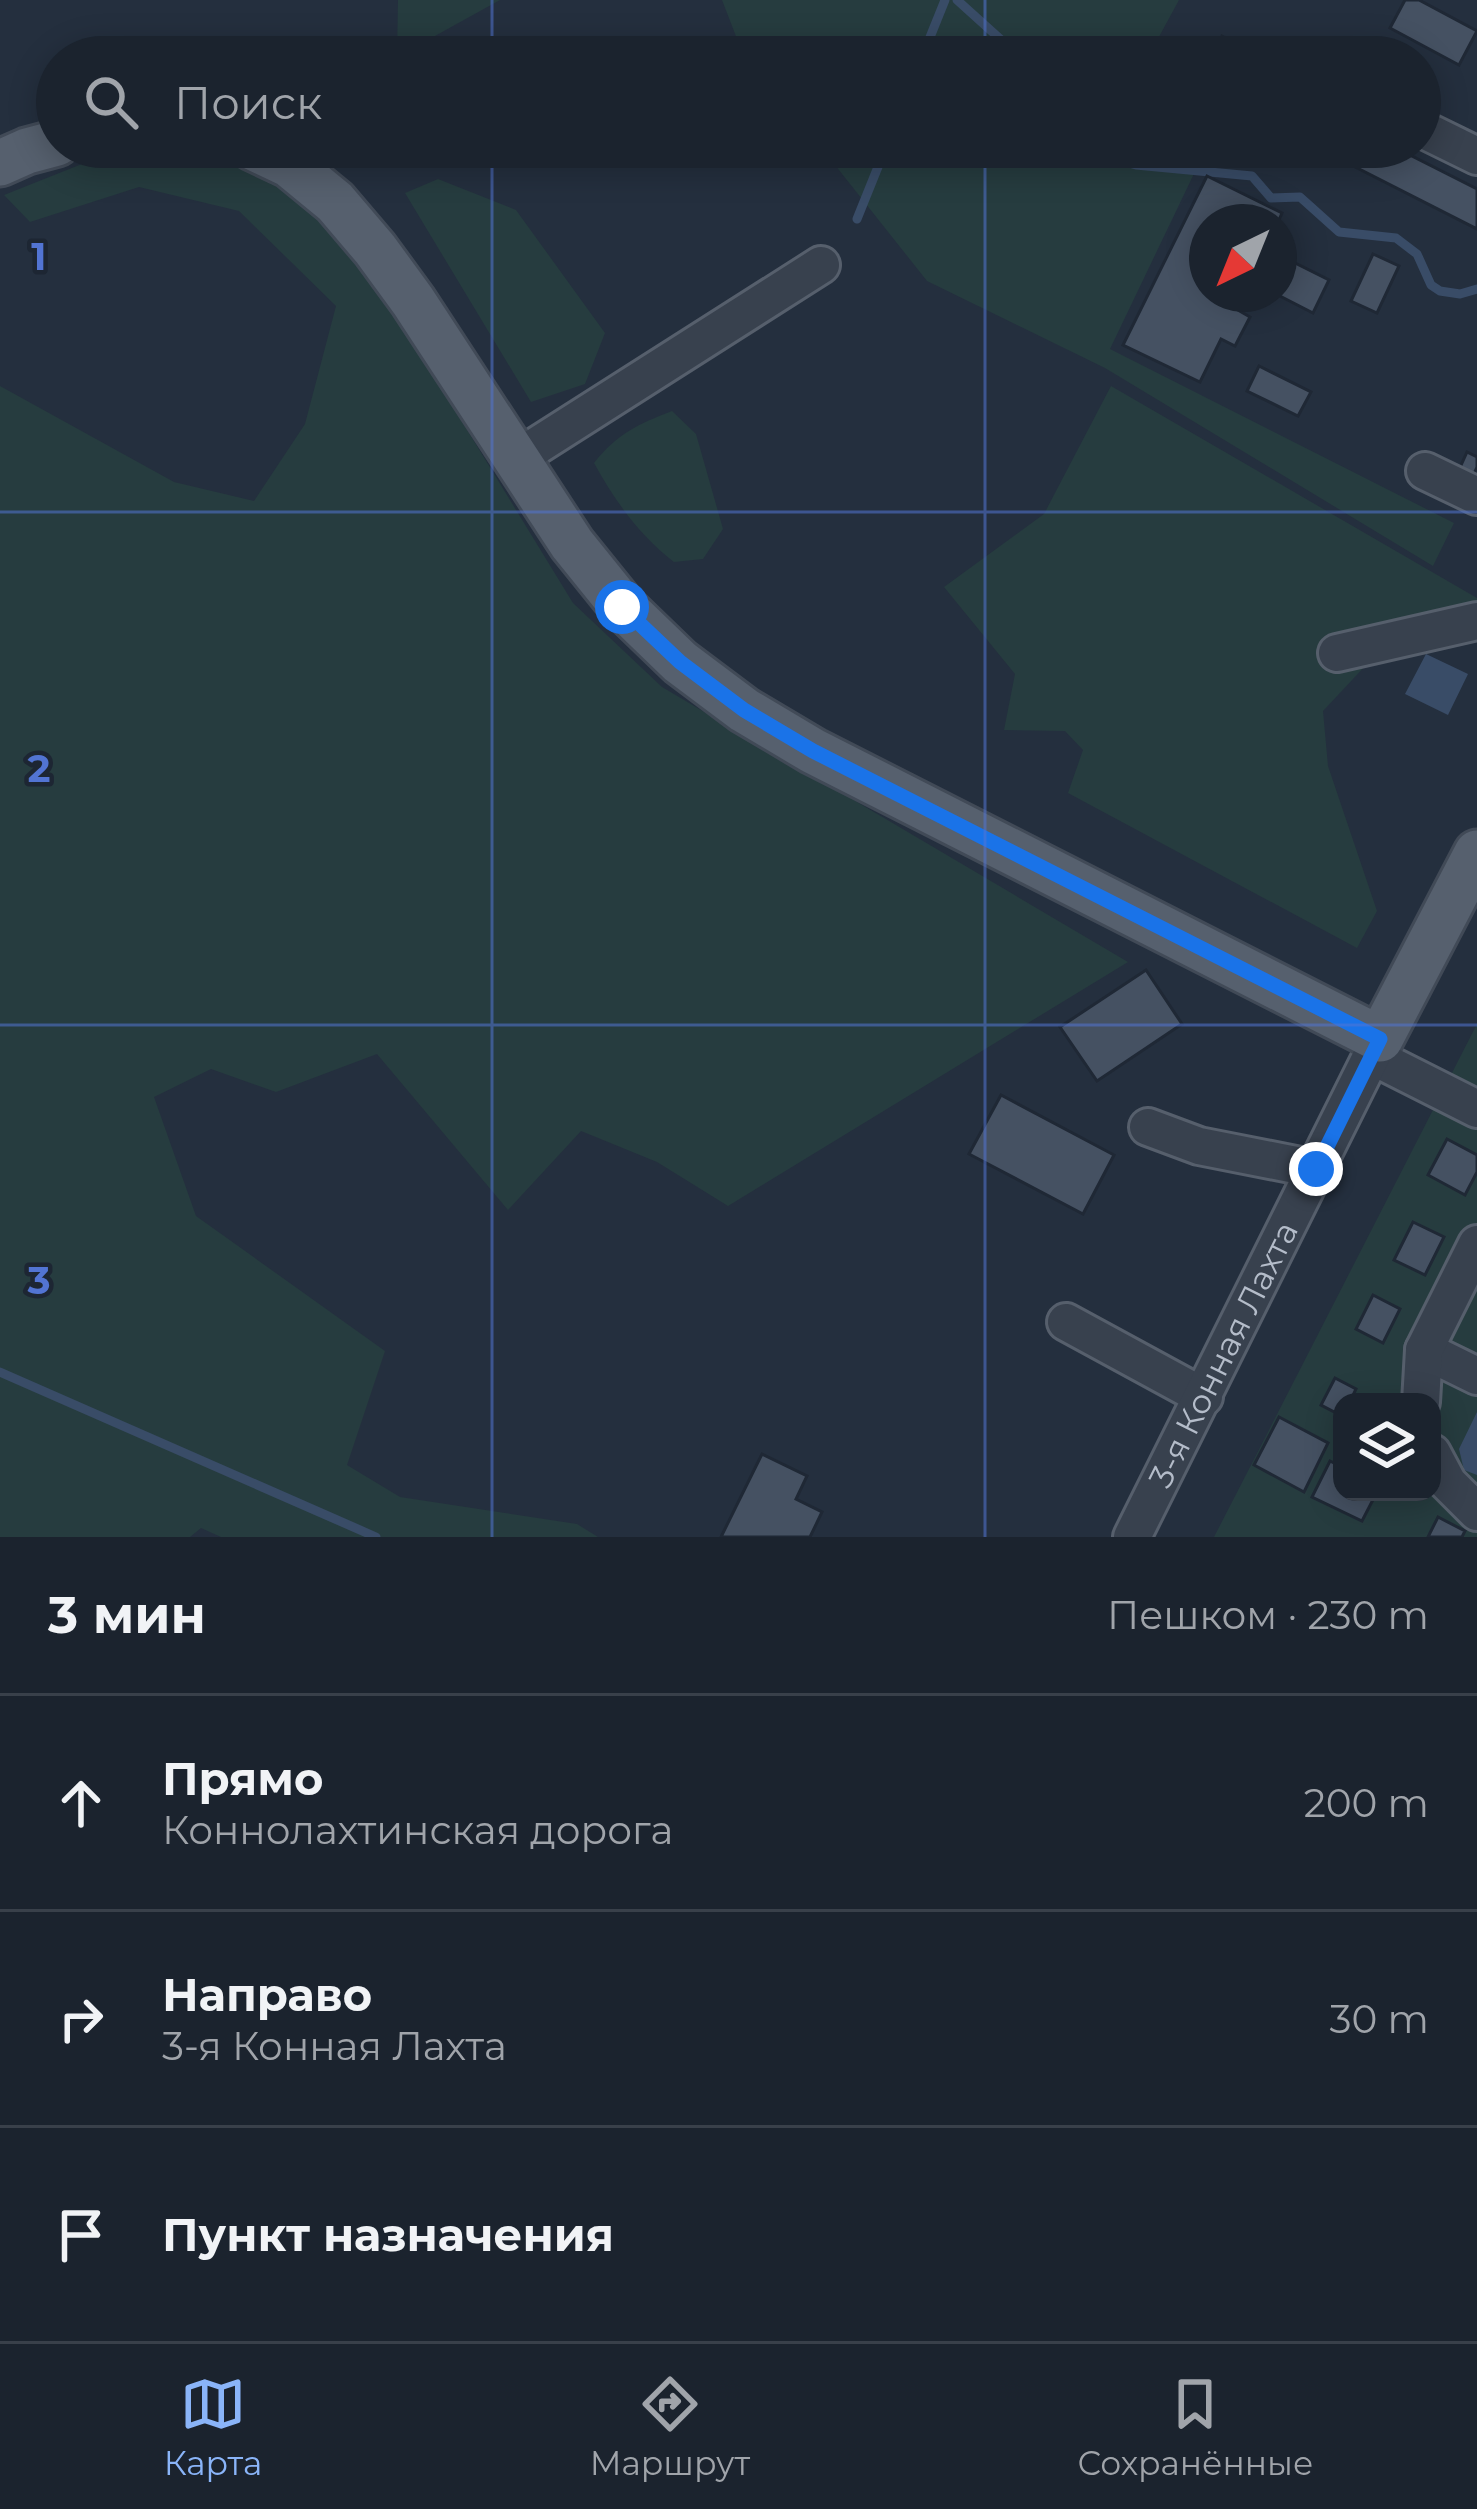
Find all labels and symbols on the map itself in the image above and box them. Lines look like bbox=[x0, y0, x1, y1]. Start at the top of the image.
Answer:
north arrow bbox=[1189, 204, 1297, 312]
text: 1 bbox=[31, 232, 47, 280]
route start bbox=[595, 580, 649, 634]
text: 2 bbox=[27, 744, 51, 792]
route end bbox=[1289, 1142, 1343, 1196]
street label: 3-я Конная Лахта bbox=[1140, 1215, 1306, 1494]
text: 3 bbox=[26, 1256, 51, 1304]

